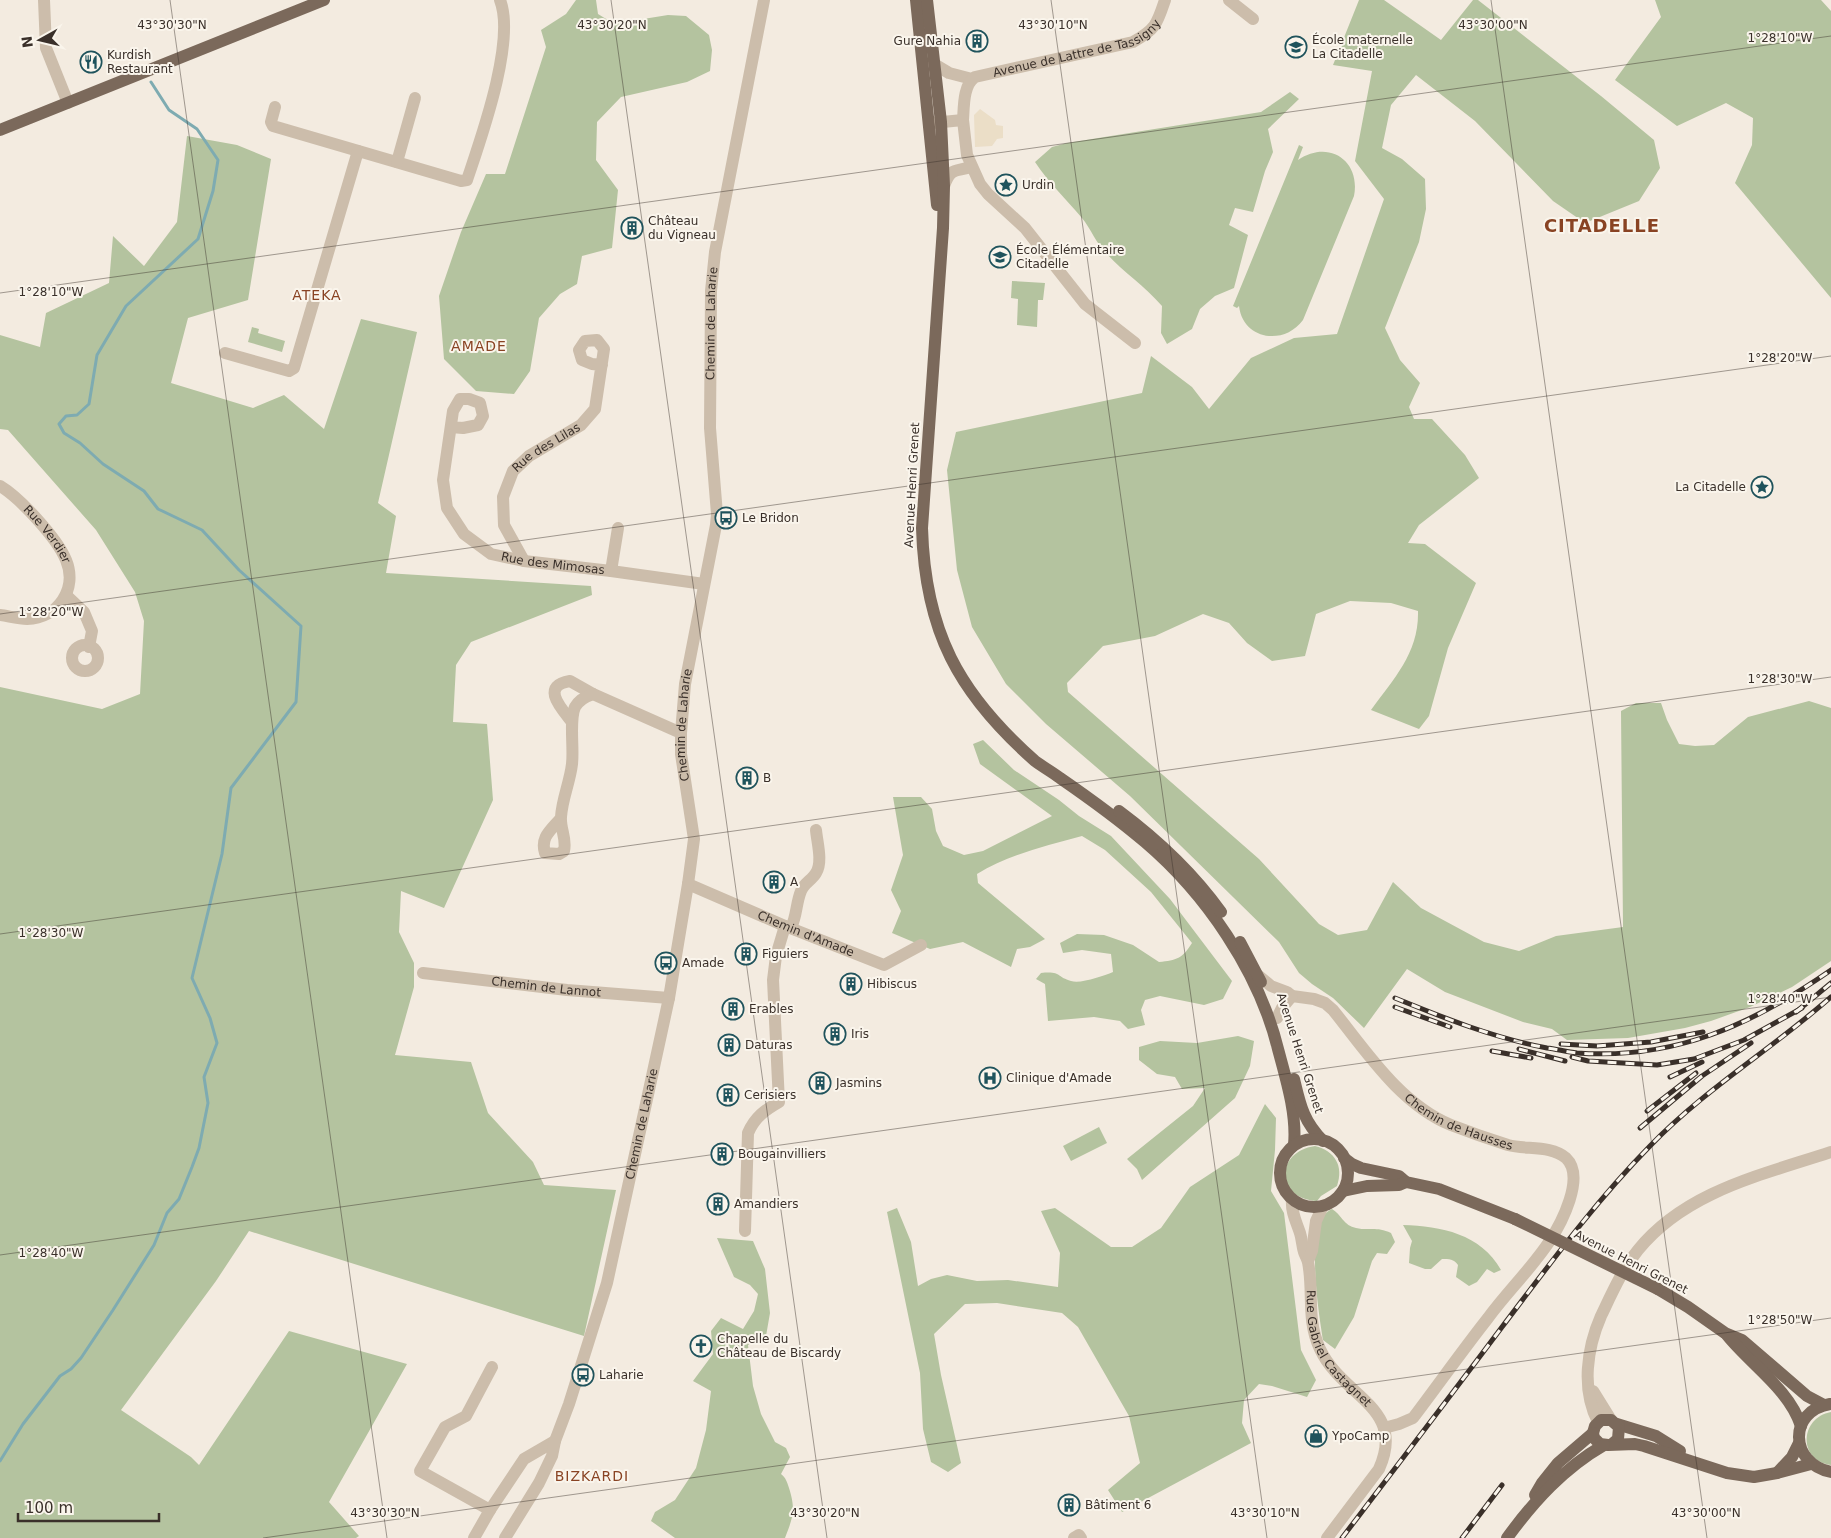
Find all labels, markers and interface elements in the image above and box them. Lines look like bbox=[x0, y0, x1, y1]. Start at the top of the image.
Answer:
north arrow bbox=[15, 15, 65, 65]
street label: Avenue de Lattre de Tassigny bbox=[992, 17, 1164, 80]
text: 43°30'30"N bbox=[137, 18, 207, 32]
text: 43°30'20"N bbox=[577, 18, 647, 32]
text: 43°30'10"N bbox=[1018, 18, 1088, 32]
text: 43°30'00"N bbox=[1458, 18, 1528, 32]
building icon: Gure Nahia bbox=[965, 29, 989, 53]
text: 1°28'10"W bbox=[1748, 31, 1813, 45]
place label: École maternelle La Citadelle bbox=[1312, 32, 1413, 61]
place label: Gure Nahia bbox=[894, 34, 961, 48]
text: N bbox=[18, 35, 36, 49]
school or university icon: École maternelle La Citadelle bbox=[1284, 35, 1308, 59]
place label: Kurdish Restaurant bbox=[107, 48, 173, 76]
restaurant icon: Kurdish Restaurant bbox=[79, 50, 103, 74]
place icon: Urdin bbox=[994, 173, 1018, 197]
place label: Urdin bbox=[1022, 178, 1054, 192]
place label: Château du Vigneau bbox=[648, 214, 716, 242]
district label: CITADELLE bbox=[1544, 215, 1660, 236]
building icon: Château du Vigneau bbox=[620, 216, 644, 240]
place label: École Élémentaire Citadelle bbox=[1016, 242, 1124, 271]
school or university icon: École Élémentaire Citadelle bbox=[988, 245, 1012, 269]
street label: Chemin de Laharie bbox=[703, 266, 720, 380]
text: 1°28'10"W bbox=[19, 285, 84, 299]
district label: ATEKA bbox=[292, 287, 342, 303]
district label: AMADE bbox=[451, 338, 507, 354]
text: 1°28'20"W bbox=[1748, 351, 1813, 365]
street label: Rue des Lilas bbox=[509, 420, 583, 475]
street label: Avenue Henri Grenet bbox=[902, 422, 922, 548]
place icon: La Citadelle bbox=[1750, 475, 1774, 499]
place label: La Citadelle bbox=[1675, 480, 1746, 494]
street label: Rue Verdier bbox=[21, 502, 73, 565]
bus stop icon: Le Bridon bbox=[714, 506, 738, 530]
place label: Le Bridon bbox=[742, 511, 799, 525]
street label: Rue des Mimosas bbox=[500, 549, 605, 577]
text: 1°28'20"W bbox=[19, 605, 84, 619]
street label: Chemin de Laharie bbox=[674, 667, 695, 782]
text: 1°28'30"W bbox=[1748, 672, 1813, 686]
building icon: B bbox=[735, 766, 759, 790]
place label: B bbox=[763, 771, 771, 785]
building icon: A bbox=[762, 870, 786, 894]
place label: A bbox=[790, 875, 799, 889]
street label: Chemin d'Amade bbox=[755, 908, 856, 960]
text: 1°28'30"W bbox=[19, 926, 84, 940]
building icon: Figuiers bbox=[734, 942, 758, 966]
place label: Figuiers bbox=[762, 947, 809, 961]
bus stop icon: Amade bbox=[654, 951, 678, 975]
place label: Amade bbox=[682, 956, 724, 970]
building icon: Hibiscus bbox=[839, 972, 863, 996]
street label: Chemin de Lannot bbox=[491, 974, 602, 1000]
place label: Hibiscus bbox=[867, 977, 917, 991]
street label: Avenue Henri Grenet bbox=[1274, 991, 1326, 1115]
text: 1°28'40"W bbox=[1748, 992, 1813, 1006]
building icon: Erables bbox=[721, 997, 745, 1021]
place label: Erables bbox=[749, 1002, 793, 1016]
building icon: Iris bbox=[823, 1022, 847, 1046]
place label: Iris bbox=[851, 1027, 869, 1041]
building icon: Daturas bbox=[717, 1033, 741, 1057]
place label: Daturas bbox=[745, 1038, 792, 1052]
hospital icon: Clinique d'Amade bbox=[978, 1066, 1002, 1090]
street label: Chemin de Laharie bbox=[623, 1067, 660, 1181]
building icon: Jasmins bbox=[808, 1071, 832, 1095]
place label: Clinique d'Amade bbox=[1006, 1071, 1112, 1085]
place label: Jasmins bbox=[835, 1076, 882, 1090]
building icon: Cerisiers bbox=[716, 1083, 740, 1107]
place label: Cerisiers bbox=[744, 1088, 796, 1102]
street label: Chemin de Hausses bbox=[1402, 1091, 1514, 1153]
building icon: Bougainvilliers bbox=[710, 1142, 734, 1166]
place label: Bougainvilliers bbox=[738, 1147, 826, 1161]
building icon: Amandiers bbox=[706, 1192, 730, 1216]
place label: Amandiers bbox=[734, 1197, 798, 1211]
street label: Avenue Henri Grenet bbox=[1572, 1227, 1690, 1297]
text: 1°28'40"W bbox=[19, 1246, 84, 1260]
street label: Rue Gabriel Castagnet bbox=[1304, 1290, 1374, 1410]
text: 1°28'50"W bbox=[1748, 1313, 1813, 1327]
place label: Chapelle du Château de Biscardy bbox=[717, 1332, 841, 1360]
church icon: Chapelle du Château de Biscardy bbox=[689, 1334, 713, 1358]
bus stop icon: Laharie bbox=[571, 1363, 595, 1387]
place label: Laharie bbox=[599, 1368, 644, 1382]
shop icon: YpoCamp bbox=[1304, 1424, 1328, 1448]
place label: YpoCamp bbox=[1331, 1429, 1389, 1443]
district label: BIZKARDI bbox=[555, 1468, 629, 1484]
scale bar bbox=[18, 1490, 159, 1522]
building icon: Bâtiment 6 bbox=[1057, 1493, 1081, 1517]
place label: Bâtiment 6 bbox=[1085, 1498, 1151, 1512]
text: 100 m bbox=[25, 1499, 73, 1517]
text: 43°30'30"N bbox=[350, 1506, 420, 1520]
text: 43°30'20"N bbox=[790, 1506, 860, 1520]
text: 43°30'10"N bbox=[1230, 1506, 1300, 1520]
text: 43°30'00"N bbox=[1671, 1506, 1741, 1520]

